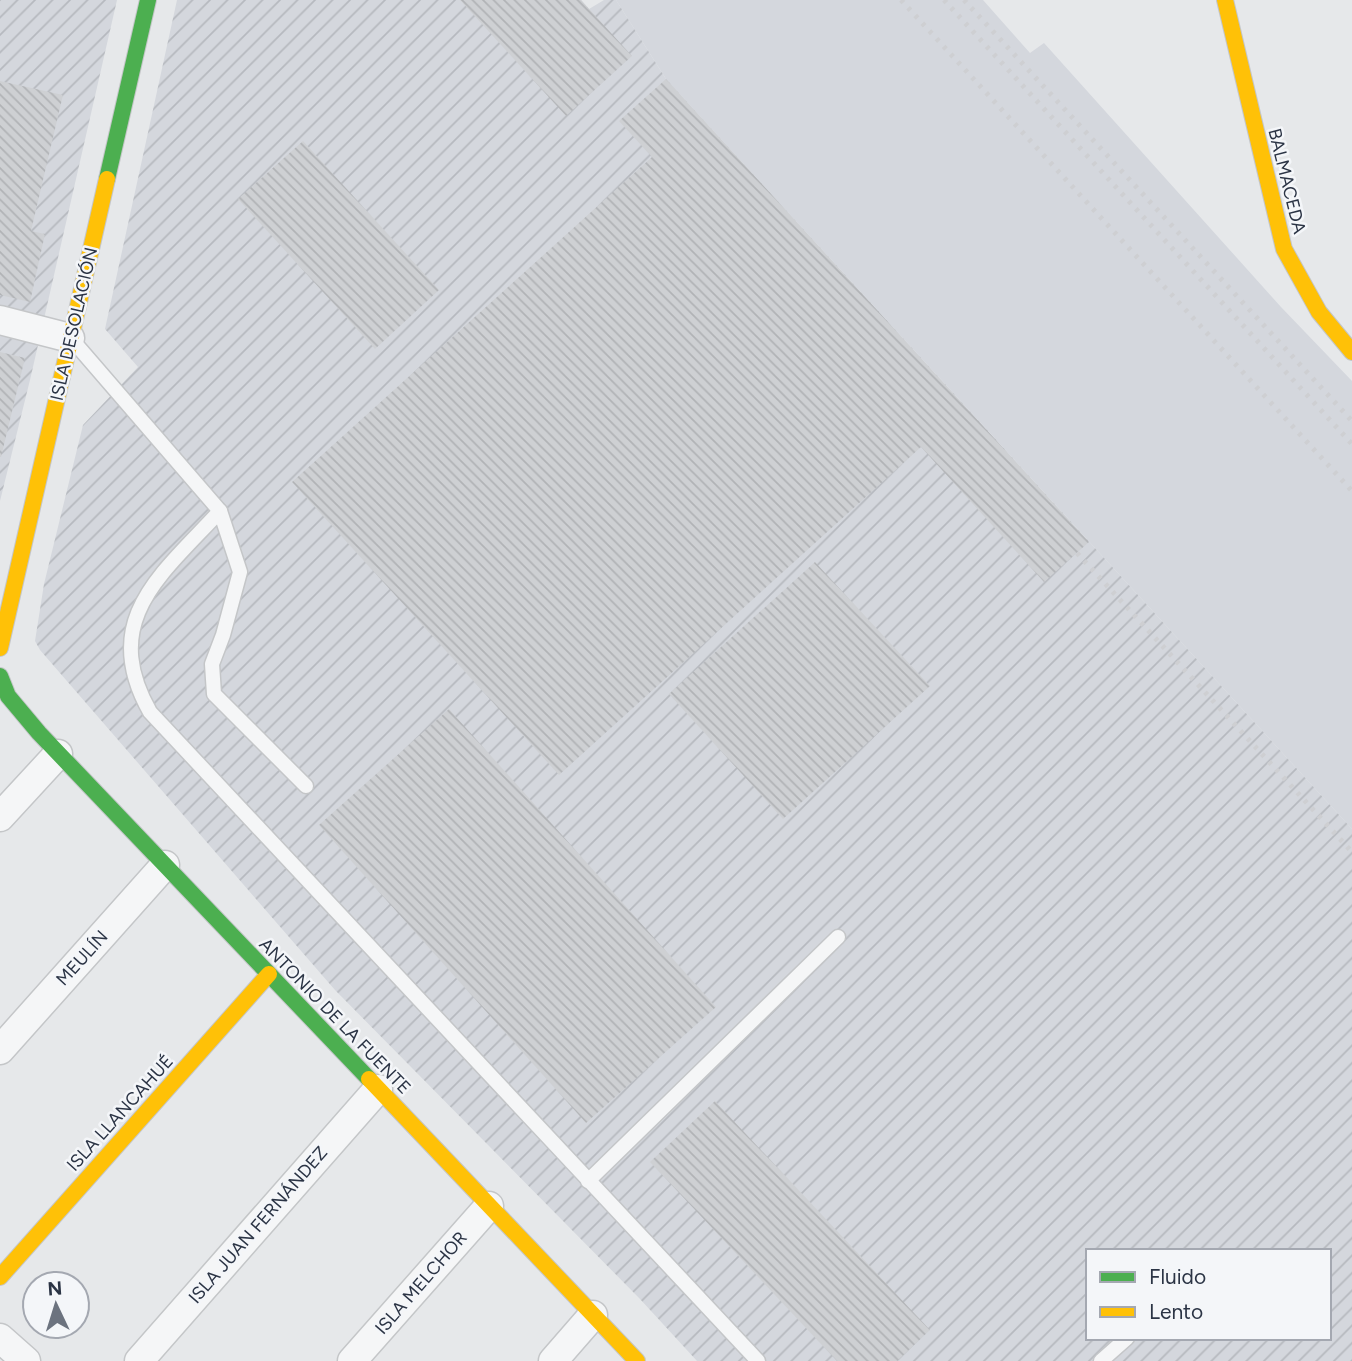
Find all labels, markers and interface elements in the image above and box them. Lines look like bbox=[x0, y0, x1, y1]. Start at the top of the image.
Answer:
street label: BALMACEDA bbox=[1263, 126, 1311, 236]
street label: ISLA DESOLACIÓN bbox=[46, 245, 102, 403]
street label: MEULÍN bbox=[51, 926, 113, 990]
street label: ANTONIO DE LA FUENTE bbox=[255, 933, 415, 1099]
street label: ISLA LLANCAHUÉ bbox=[62, 1050, 178, 1176]
street label: ISLA JUAN FERNÁNDEZ bbox=[184, 1142, 332, 1308]
street label: ISLA MELCHOR bbox=[370, 1227, 472, 1339]
legend bbox=[1086, 1249, 1331, 1340]
text: Fluido bbox=[1149, 1264, 1206, 1289]
north arrow bbox=[21, 1270, 91, 1340]
text: N bbox=[47, 1277, 63, 1301]
text: Lento bbox=[1149, 1299, 1203, 1324]

